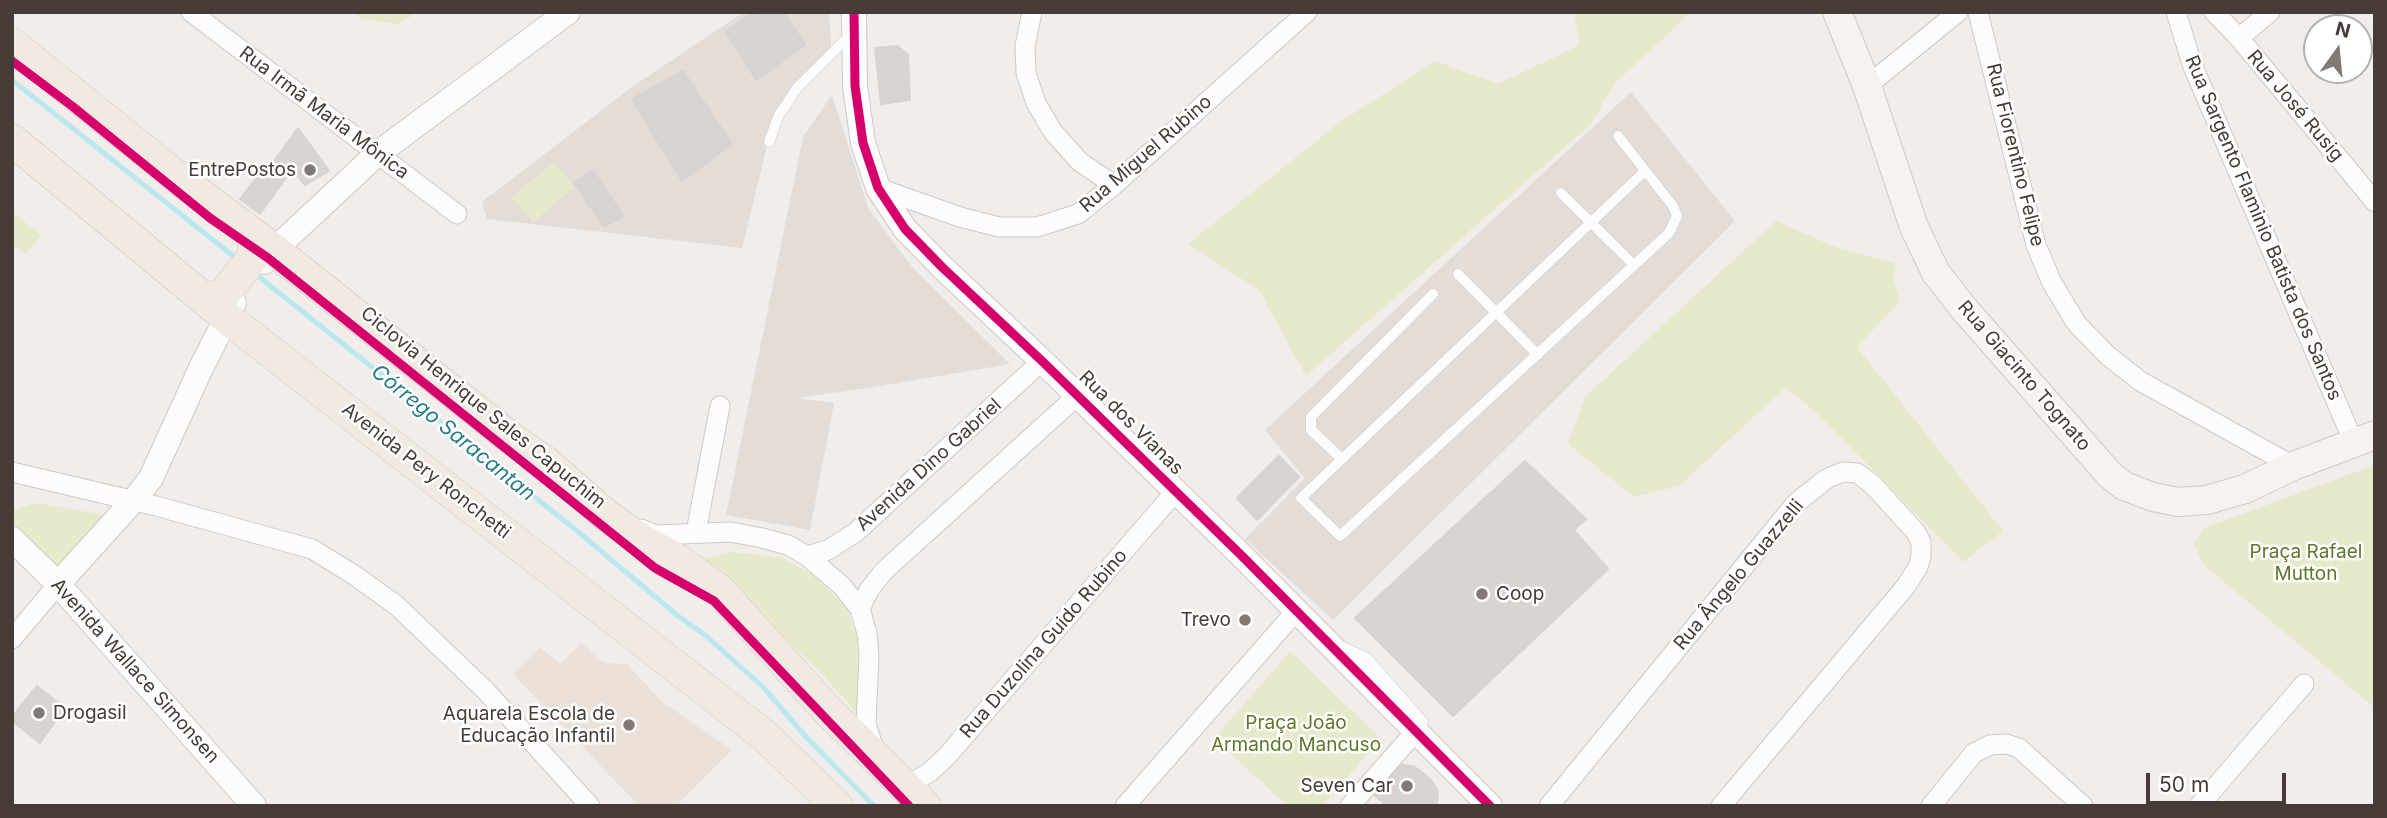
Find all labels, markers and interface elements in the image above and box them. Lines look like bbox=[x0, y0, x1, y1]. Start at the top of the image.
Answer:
north arrow bbox=[2303, 14, 2373, 84]
text: N bbox=[2333, 17, 2353, 43]
street label: Rua Irmã Maria Mônica bbox=[235, 42, 413, 184]
street label: Rua José Rusig bbox=[2242, 46, 2348, 166]
street label: Rua Sargento Flaminio Batista dos Santos bbox=[2180, 52, 2346, 404]
street label: Rua Fiorentino Felipe bbox=[1981, 61, 2049, 249]
street label: Rua Miguel Rubino bbox=[1075, 90, 1217, 218]
place label: EntrePostos bbox=[188, 159, 296, 181]
marker: EntrePostos bbox=[302, 162, 318, 178]
street label: Rua Giacinto Tognato bbox=[1953, 296, 2095, 456]
street label: Ciclovia Henrique Sales Capuchim bbox=[356, 302, 610, 514]
water label: Córrego Saracantan bbox=[366, 359, 540, 507]
street label: Rua dos Vianas bbox=[1074, 366, 1188, 480]
street label: Avenida Dino Gabriel bbox=[852, 394, 1006, 536]
street label: Avenida Pery Ronchetti bbox=[337, 398, 515, 544]
street label: Rua Ângelo Guazzelli bbox=[1669, 495, 1809, 655]
park label: Praça Rafael Mutton bbox=[2250, 541, 2362, 585]
street label: Rua Duzolina Guido Rubino bbox=[956, 545, 1132, 743]
street label: Avenida Wallace Simonsen bbox=[46, 574, 224, 768]
place label: Coop bbox=[1496, 583, 1544, 605]
marker: Coop bbox=[1474, 586, 1490, 602]
place label: Trevo bbox=[1181, 609, 1231, 631]
marker: Trevo bbox=[1237, 612, 1253, 628]
place label: Drogasil bbox=[53, 702, 126, 724]
place label: Aquarela Escola de Educação Infantil bbox=[443, 703, 615, 747]
marker: Drogasil bbox=[31, 705, 47, 721]
park label: Praça João Armando Mancuso bbox=[1211, 712, 1381, 756]
marker: Aquarela Escola de Educação Infantil bbox=[621, 717, 637, 733]
scale bar bbox=[2149, 758, 2289, 802]
text: 50 m bbox=[2159, 772, 2209, 797]
place label: Seven Car bbox=[1300, 775, 1393, 797]
marker: Seven Car bbox=[1399, 778, 1415, 794]

